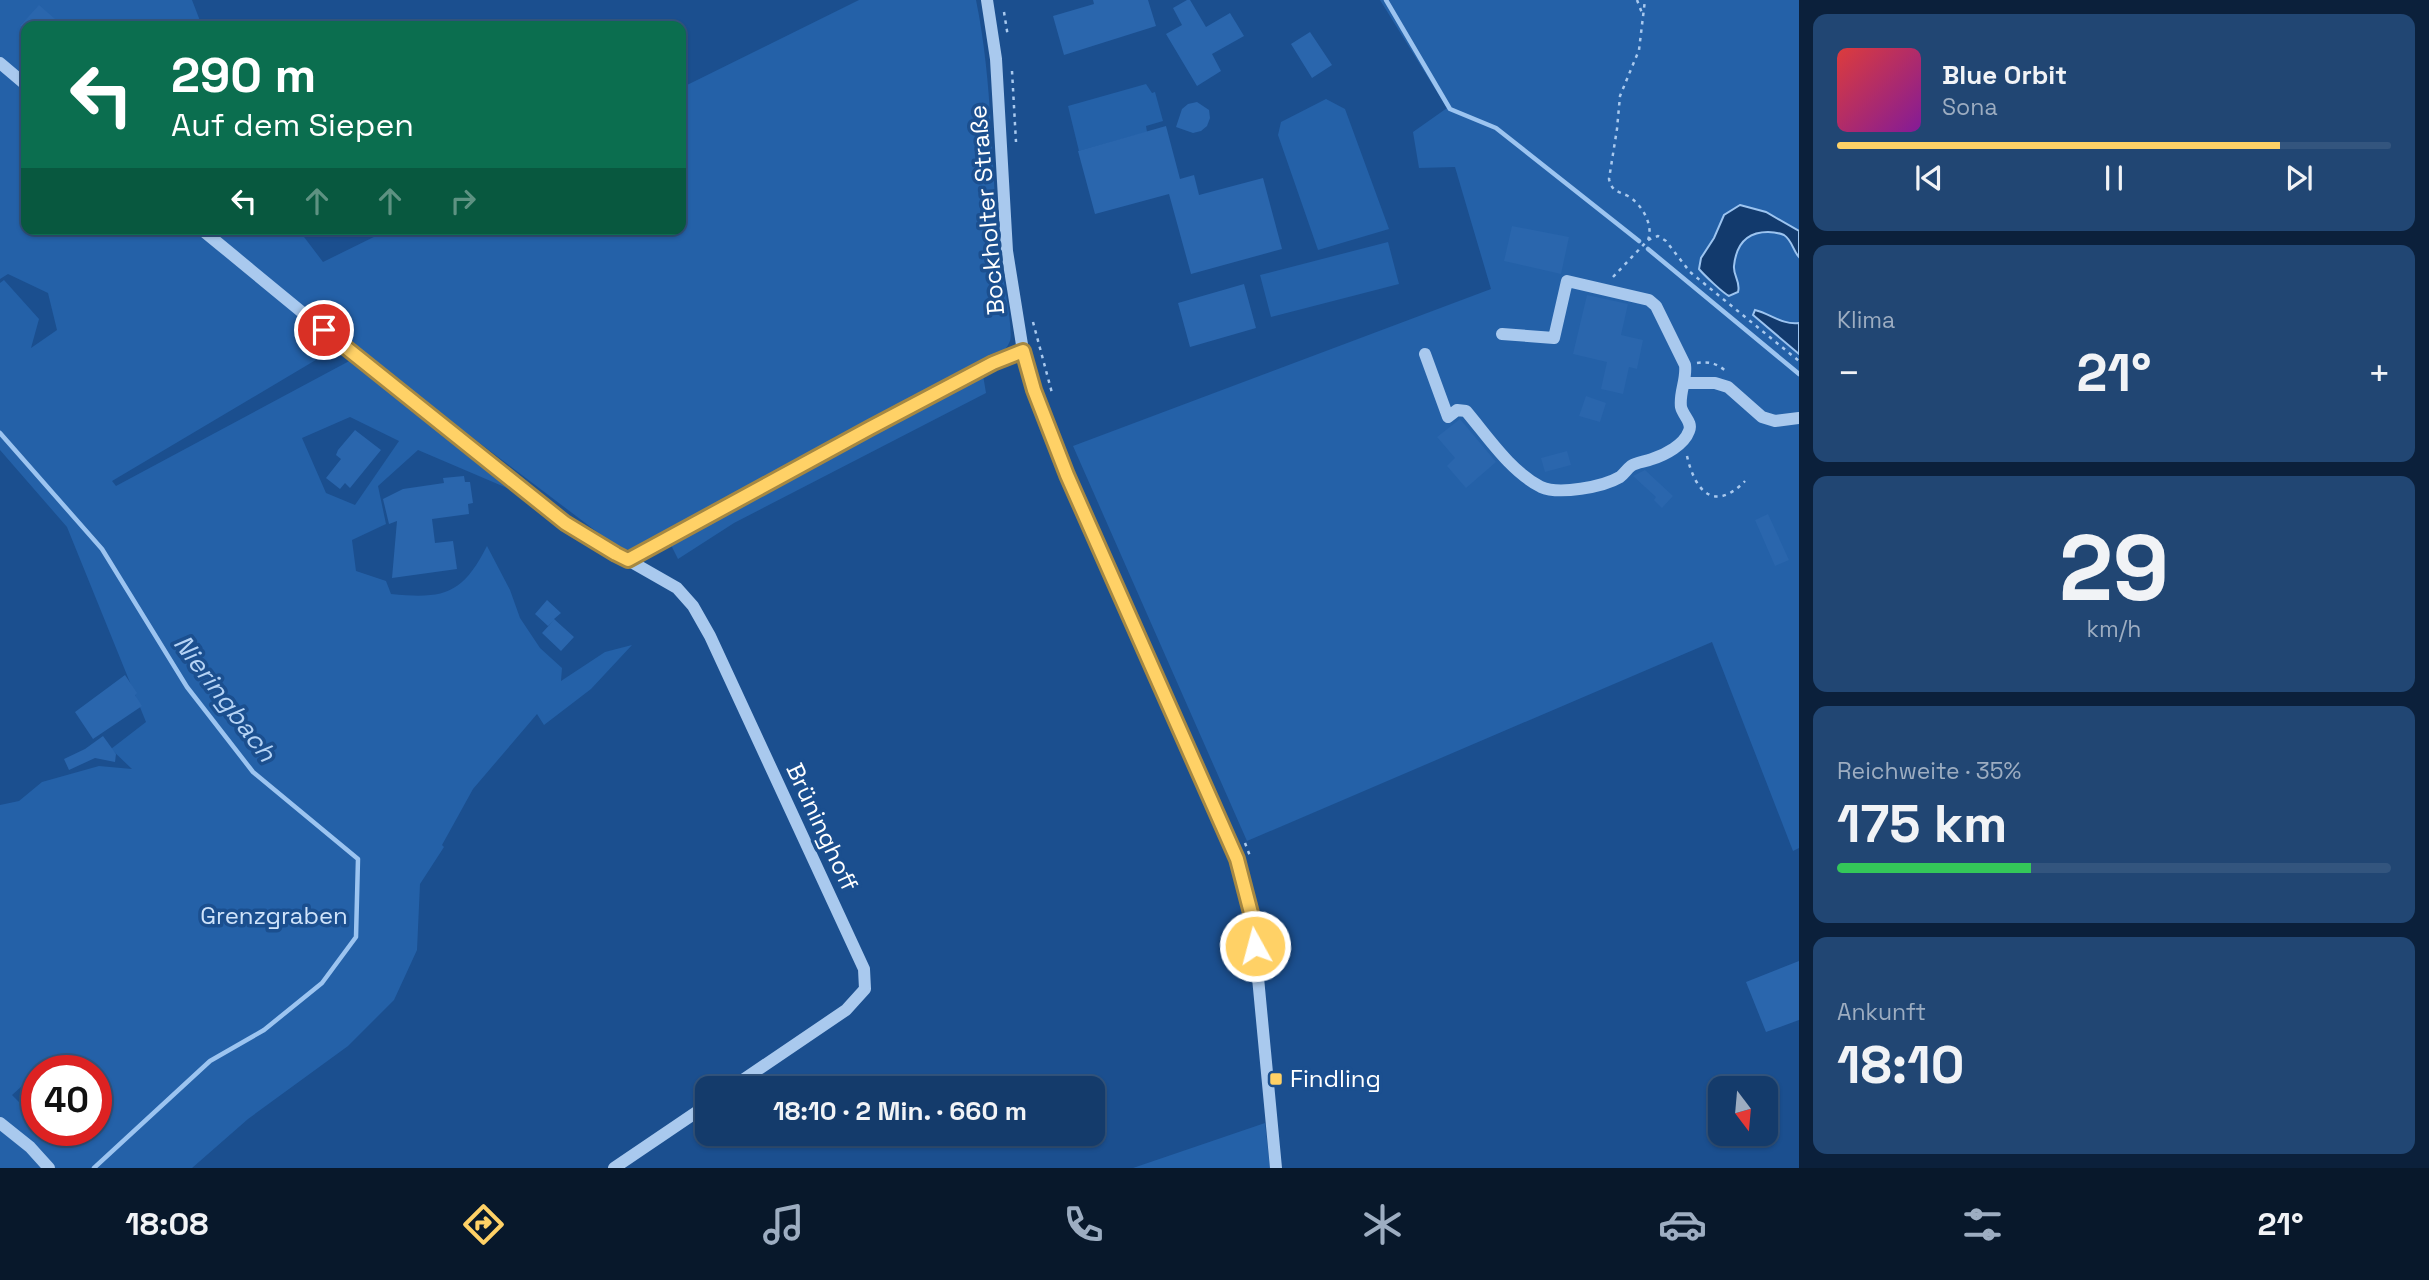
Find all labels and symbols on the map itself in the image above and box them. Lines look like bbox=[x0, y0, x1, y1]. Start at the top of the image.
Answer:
street label: Bockholter Straße bbox=[962, 104, 1011, 316]
pin bbox=[294, 300, 354, 360]
water label: Nieringbach bbox=[166, 628, 285, 769]
street label: Brüninghoff bbox=[779, 758, 866, 896]
park label: Grenzgraben bbox=[200, 900, 348, 931]
position arrow bbox=[1218, 909, 1292, 983]
speed limit sign: 40 bbox=[21, 1055, 112, 1146]
place label: Findling bbox=[1290, 1063, 1381, 1094]
marker: Findling bbox=[1268, 1071, 1284, 1087]
north arrow bbox=[1708, 1076, 1778, 1146]

